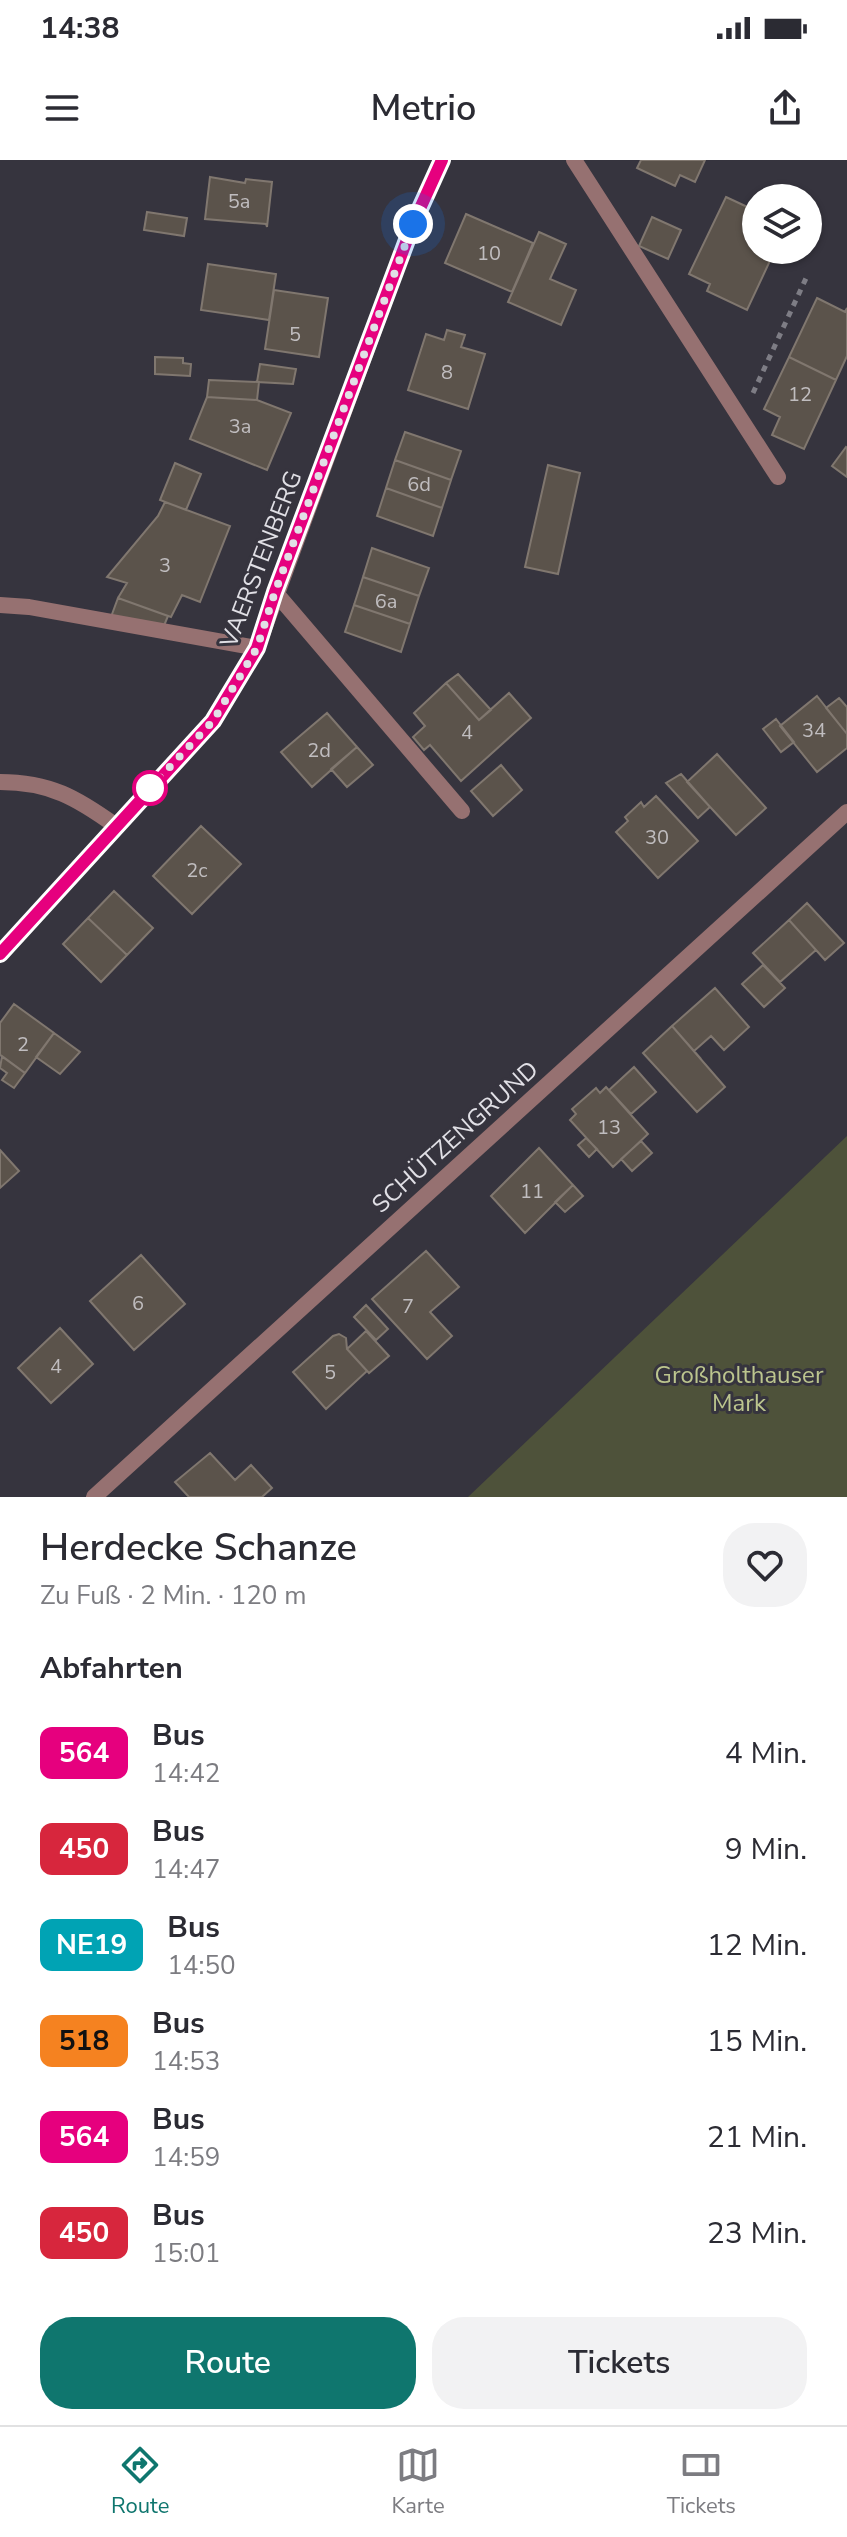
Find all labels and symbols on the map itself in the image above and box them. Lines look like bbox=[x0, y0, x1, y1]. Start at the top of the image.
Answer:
house number: 5a bbox=[228, 188, 250, 215]
your location bbox=[393, 204, 433, 244]
house number: 10 bbox=[477, 240, 501, 267]
house number: 5 bbox=[289, 321, 301, 348]
house number: 8 bbox=[441, 359, 453, 386]
house number: 12 bbox=[788, 381, 812, 408]
house number: 3a bbox=[229, 413, 251, 440]
street label: VAERSTENBERG bbox=[212, 466, 309, 653]
house number: 6d bbox=[407, 471, 431, 498]
house number: 3 bbox=[159, 552, 171, 579]
house number: 6a bbox=[375, 588, 397, 615]
house number: 34 bbox=[802, 717, 826, 744]
house number: 4 bbox=[461, 719, 473, 746]
house number: 2d bbox=[307, 737, 331, 764]
unlabelled marker bbox=[133, 771, 167, 805]
house number: 30 bbox=[645, 824, 669, 851]
house number: 2c bbox=[186, 857, 208, 884]
house number: 2 bbox=[17, 1031, 29, 1058]
street label: SCHÜTZENGRUND bbox=[365, 1054, 545, 1220]
house number: 13 bbox=[597, 1114, 621, 1141]
house number: 11 bbox=[520, 1178, 544, 1205]
house number: 6 bbox=[132, 1290, 144, 1317]
house number: 7 bbox=[402, 1293, 414, 1320]
house number: 4 bbox=[50, 1353, 62, 1380]
house number: 5 bbox=[324, 1359, 336, 1386]
park label: Großholthauser Mark bbox=[655, 1359, 824, 1419]

